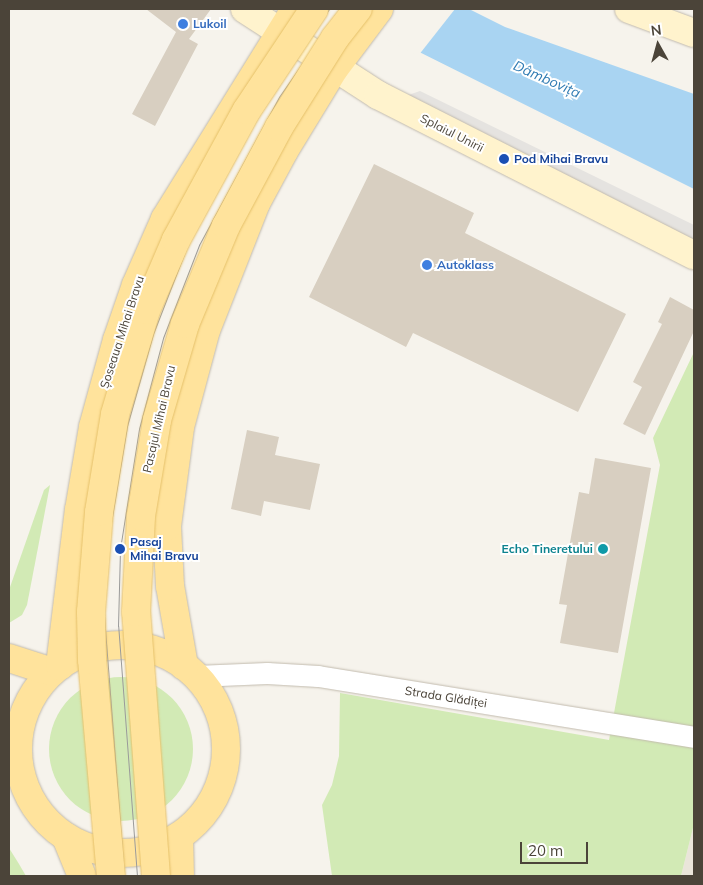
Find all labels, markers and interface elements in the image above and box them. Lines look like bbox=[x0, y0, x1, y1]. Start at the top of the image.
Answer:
place label: Lukoil bbox=[193, 17, 227, 31]
marker: Lukoil bbox=[177, 18, 189, 30]
north arrow bbox=[633, 20, 683, 70]
text: N bbox=[650, 21, 663, 40]
water label: Dâmbovița bbox=[511, 57, 583, 101]
street label: Splaiul Unirii bbox=[418, 111, 486, 155]
place label: Pod Mihai Bravu bbox=[514, 152, 608, 166]
marker: Pod Mihai Bravu bbox=[498, 153, 510, 165]
place label: Autoklass bbox=[437, 258, 494, 272]
marker: Autoklass bbox=[421, 259, 433, 271]
street label: Șoseaua Mihai Bravu bbox=[97, 274, 147, 390]
street label: Pasajul Mihai Bravu bbox=[140, 364, 178, 474]
place label: Pasaj Mihai Bravu bbox=[130, 535, 199, 563]
place label: Echo Tineretului bbox=[502, 542, 593, 556]
marker: Pasaj Mihai Bravu bbox=[114, 543, 126, 555]
marker: Echo Tineretului bbox=[597, 543, 609, 555]
street label: Strada Glădiței bbox=[404, 683, 488, 711]
scale bar bbox=[523, 832, 590, 864]
text: 20 m bbox=[528, 841, 563, 860]

